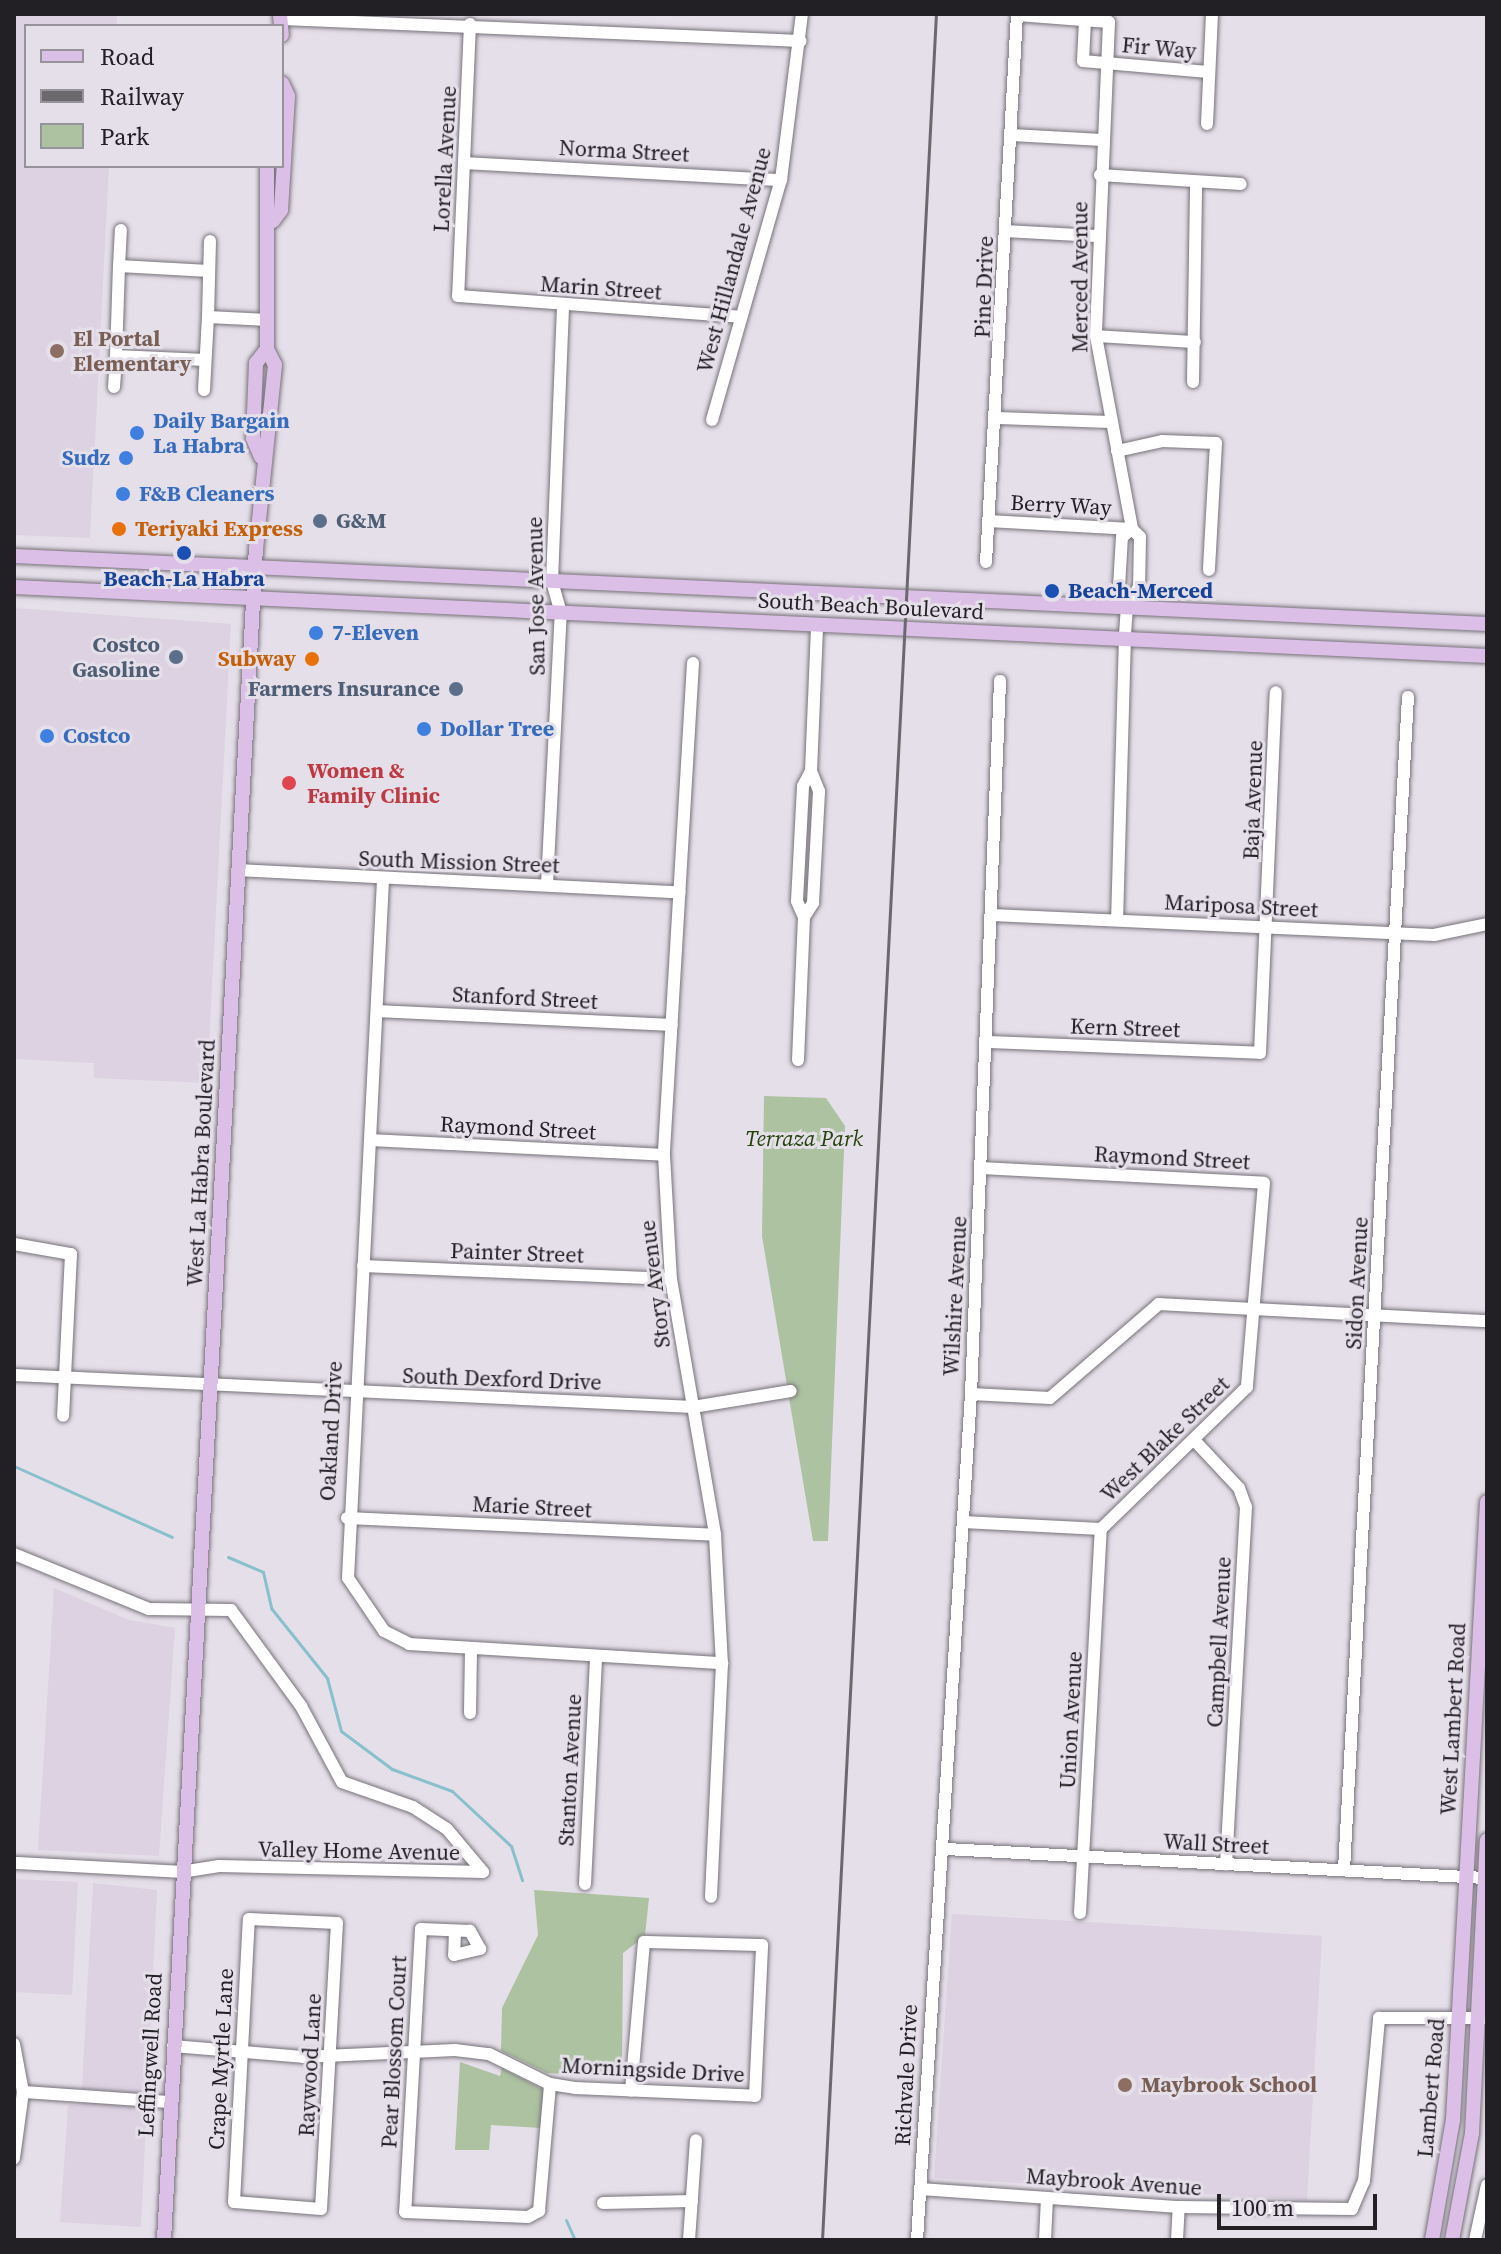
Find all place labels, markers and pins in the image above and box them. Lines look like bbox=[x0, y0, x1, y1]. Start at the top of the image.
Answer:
place label: El Portal Elementary bbox=[73, 325, 191, 376]
marker: El Portal Elementary bbox=[48, 342, 66, 360]
place label: Daily Bargain La Habra bbox=[153, 407, 290, 458]
marker: Daily Bargain La Habra bbox=[128, 424, 146, 442]
place label: Sudz bbox=[62, 445, 110, 471]
marker: Sudz bbox=[117, 449, 135, 467]
place label: F&B Cleaners bbox=[139, 481, 275, 507]
marker: F&B Cleaners bbox=[114, 485, 132, 503]
place label: G&M bbox=[336, 508, 386, 534]
marker: G&M bbox=[311, 512, 329, 530]
place label: Teriyaki Express bbox=[135, 516, 303, 542]
marker: Teriyaki Express bbox=[110, 520, 128, 538]
marker: Beach-La Habra bbox=[175, 544, 193, 562]
place label: Beach-La Habra bbox=[103, 566, 265, 592]
place label: Beach-Merced bbox=[1068, 578, 1213, 604]
marker: Beach-Merced bbox=[1043, 582, 1061, 600]
place label: 7-Eleven bbox=[332, 620, 419, 646]
marker: 7-Eleven bbox=[307, 624, 325, 642]
place label: Costco Gasoline bbox=[72, 631, 160, 682]
place label: Subway bbox=[218, 646, 296, 672]
marker: Costco Gasoline bbox=[167, 648, 185, 666]
marker: Subway bbox=[303, 650, 321, 668]
place label: Farmers Insurance bbox=[248, 676, 440, 702]
marker: Farmers Insurance bbox=[447, 680, 465, 698]
place label: Dollar Tree bbox=[440, 716, 554, 742]
marker: Dollar Tree bbox=[415, 720, 433, 738]
place label: Costco bbox=[63, 723, 130, 749]
marker: Costco bbox=[38, 727, 56, 745]
place label: Women & Family Clinic bbox=[307, 757, 440, 808]
marker: Women & Family Clinic bbox=[278, 772, 300, 794]
place label: Maybrook School bbox=[1141, 2072, 1317, 2098]
marker: Maybrook School bbox=[1116, 2076, 1134, 2094]

